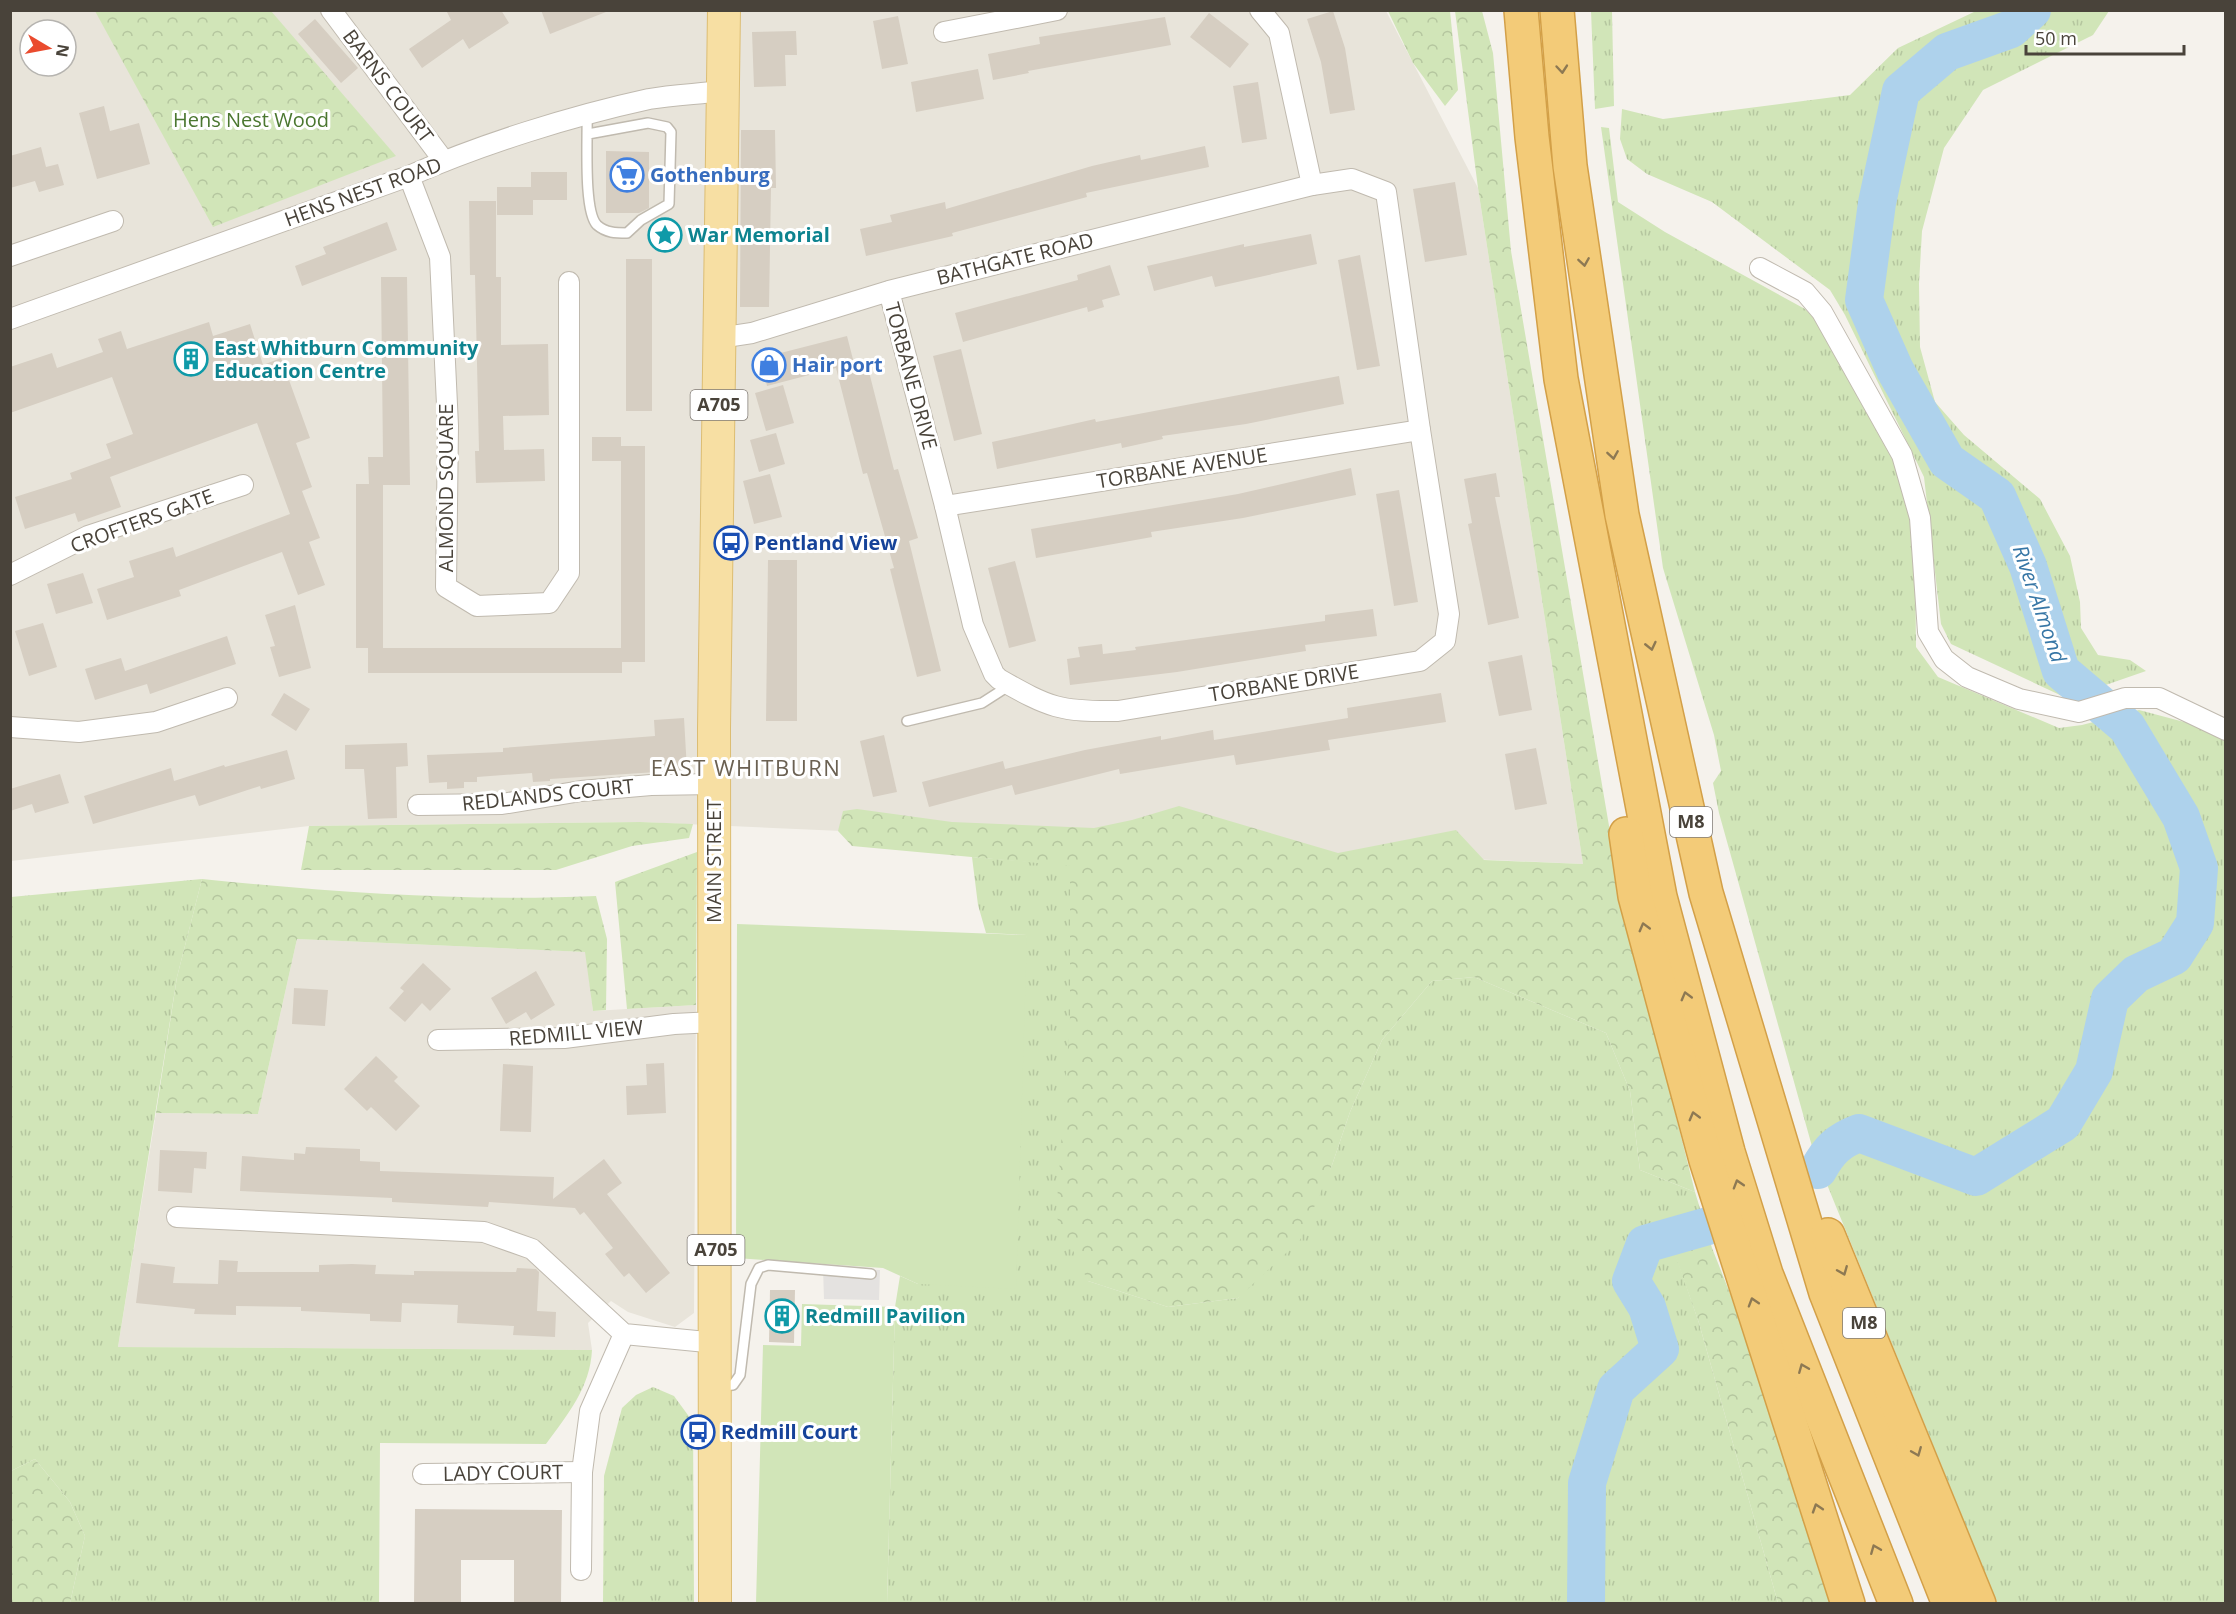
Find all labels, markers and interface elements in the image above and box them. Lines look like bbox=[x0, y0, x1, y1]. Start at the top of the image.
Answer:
north arrow bbox=[18, 18, 78, 78]
scale bar bbox=[2026, 18, 2184, 56]
street label: BARNS COURT bbox=[337, 24, 440, 148]
text: 50 m bbox=[2035, 26, 2077, 50]
text: N bbox=[51, 42, 75, 59]
one-way arrow bbox=[1555, 64, 1568, 73]
park label: Hens Nest Wood bbox=[173, 106, 329, 133]
street label: HENS NEST ROAD bbox=[280, 151, 445, 233]
supermarket icon: Gothenburg bbox=[609, 157, 645, 193]
place label: Gothenburg bbox=[650, 161, 771, 188]
place icon: War Memorial bbox=[647, 217, 683, 253]
place label: War Memorial bbox=[688, 221, 830, 248]
street label: BATHGATE ROAD bbox=[934, 226, 1096, 291]
one-way arrow bbox=[1578, 258, 1590, 267]
street label: TORBANE DRIVE bbox=[879, 299, 944, 452]
place label: East Whitburn Community Education Centre bbox=[214, 334, 479, 384]
building icon: East Whitburn Community Education Centre bbox=[173, 341, 209, 377]
shop icon: Hair port bbox=[751, 347, 787, 383]
place label: Hair port bbox=[792, 351, 883, 378]
road number: A705 bbox=[690, 390, 748, 420]
street label: ALMOND SQUARE bbox=[432, 404, 459, 572]
street label: TORBANE AVENUE bbox=[1095, 441, 1269, 494]
one-way arrow bbox=[1607, 451, 1619, 460]
street label: CROFTERS GATE bbox=[66, 482, 217, 559]
bus stop icon: Pentland View bbox=[713, 525, 749, 561]
place label: Pentland View bbox=[754, 529, 897, 556]
water label: River Almond bbox=[2007, 541, 2073, 667]
one-way arrow bbox=[1644, 641, 1657, 651]
street label: TORBANE DRIVE bbox=[1207, 657, 1361, 708]
district label: EAST WHITBURN bbox=[651, 752, 841, 782]
street label: REDLANDS COURT bbox=[461, 772, 635, 817]
street label: MAIN STREET bbox=[700, 799, 727, 923]
road number: M8 bbox=[1670, 807, 1712, 837]
one-way arrow bbox=[1638, 923, 1651, 933]
one-way arrow bbox=[1681, 991, 1694, 1001]
street label: REDMILL VIEW bbox=[508, 1013, 645, 1052]
one-way arrow bbox=[1689, 1111, 1701, 1122]
one-way arrow bbox=[1733, 1179, 1745, 1190]
road number: A705 bbox=[688, 1235, 744, 1265]
one-way arrow bbox=[1836, 1265, 1848, 1276]
one-way arrow bbox=[1748, 1297, 1760, 1308]
building icon: Redmill Pavilion bbox=[764, 1298, 800, 1334]
place label: Redmill Pavilion bbox=[805, 1302, 966, 1329]
road number: M8 bbox=[1843, 1308, 1885, 1338]
one-way arrow bbox=[1798, 1363, 1811, 1373]
bus stop icon: Redmill Court bbox=[680, 1414, 716, 1450]
place label: Redmill Court bbox=[721, 1418, 858, 1445]
one-way arrow bbox=[1910, 1445, 1922, 1456]
street label: LADY COURT bbox=[443, 1458, 563, 1487]
one-way arrow bbox=[1812, 1503, 1825, 1514]
one-way arrow bbox=[1870, 1544, 1882, 1555]

